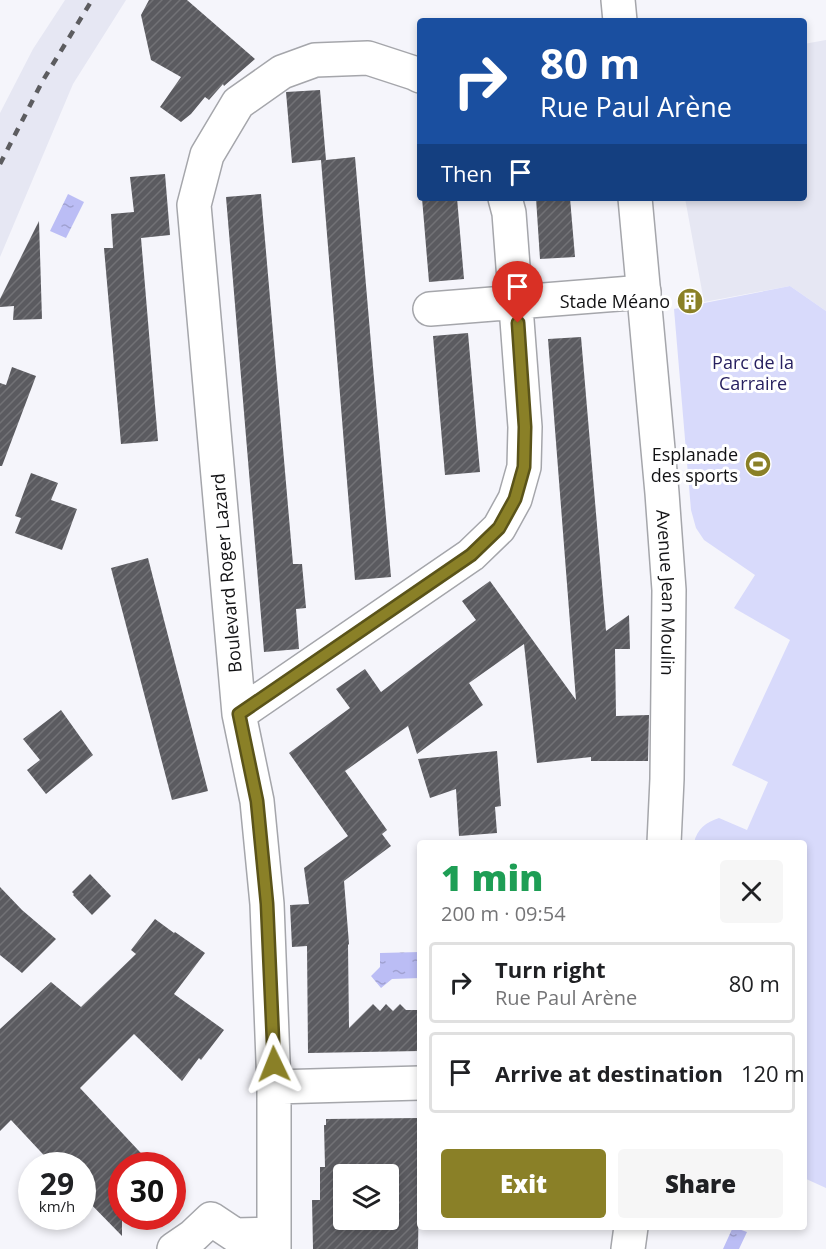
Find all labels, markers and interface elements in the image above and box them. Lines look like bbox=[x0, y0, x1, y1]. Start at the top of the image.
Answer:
text: 80 m bbox=[540, 34, 640, 91]
icon: right bbox=[441, 42, 519, 120]
text: Rue Paul Arène bbox=[540, 88, 732, 125]
icon: arrive bbox=[504, 156, 537, 189]
text: Then bbox=[441, 158, 492, 188]
pin bbox=[492, 261, 543, 323]
icon: arrive bbox=[501, 270, 534, 303]
building icon: Stade Méano bbox=[675, 286, 705, 316]
place label: Stade Méano bbox=[560, 289, 670, 313]
park label: Parc de la Carraire bbox=[712, 350, 794, 395]
place label: Esplanade des sports bbox=[651, 442, 738, 487]
sports icon: Esplanade des sports bbox=[743, 449, 773, 479]
street label: Boulevard Roger Lazard bbox=[205, 472, 247, 674]
street label: Avenue Jean Moulin bbox=[651, 509, 681, 676]
text: 1 min bbox=[441, 853, 543, 902]
button: close bbox=[720, 860, 783, 923]
text: 200 m · 09:54 bbox=[441, 900, 566, 927]
text: Turn right bbox=[495, 954, 606, 984]
icon: right bbox=[444, 966, 477, 999]
text: 80 m bbox=[729, 968, 780, 998]
text: Rue Paul Arène bbox=[495, 984, 637, 1011]
position arrow bbox=[242, 1032, 306, 1096]
icon: arrive bbox=[444, 1056, 477, 1089]
text: Arrive at destination bbox=[495, 1058, 723, 1088]
text: 120 m bbox=[741, 1058, 805, 1088]
button: Exit bbox=[441, 1149, 606, 1218]
button: Share bbox=[618, 1149, 783, 1218]
speed limit sign: 30 bbox=[108, 1152, 186, 1230]
text: 29 bbox=[40, 1163, 74, 1204]
map controls bbox=[333, 1164, 399, 1230]
button: layers bbox=[333, 1164, 399, 1230]
text: km/h bbox=[39, 1196, 75, 1216]

